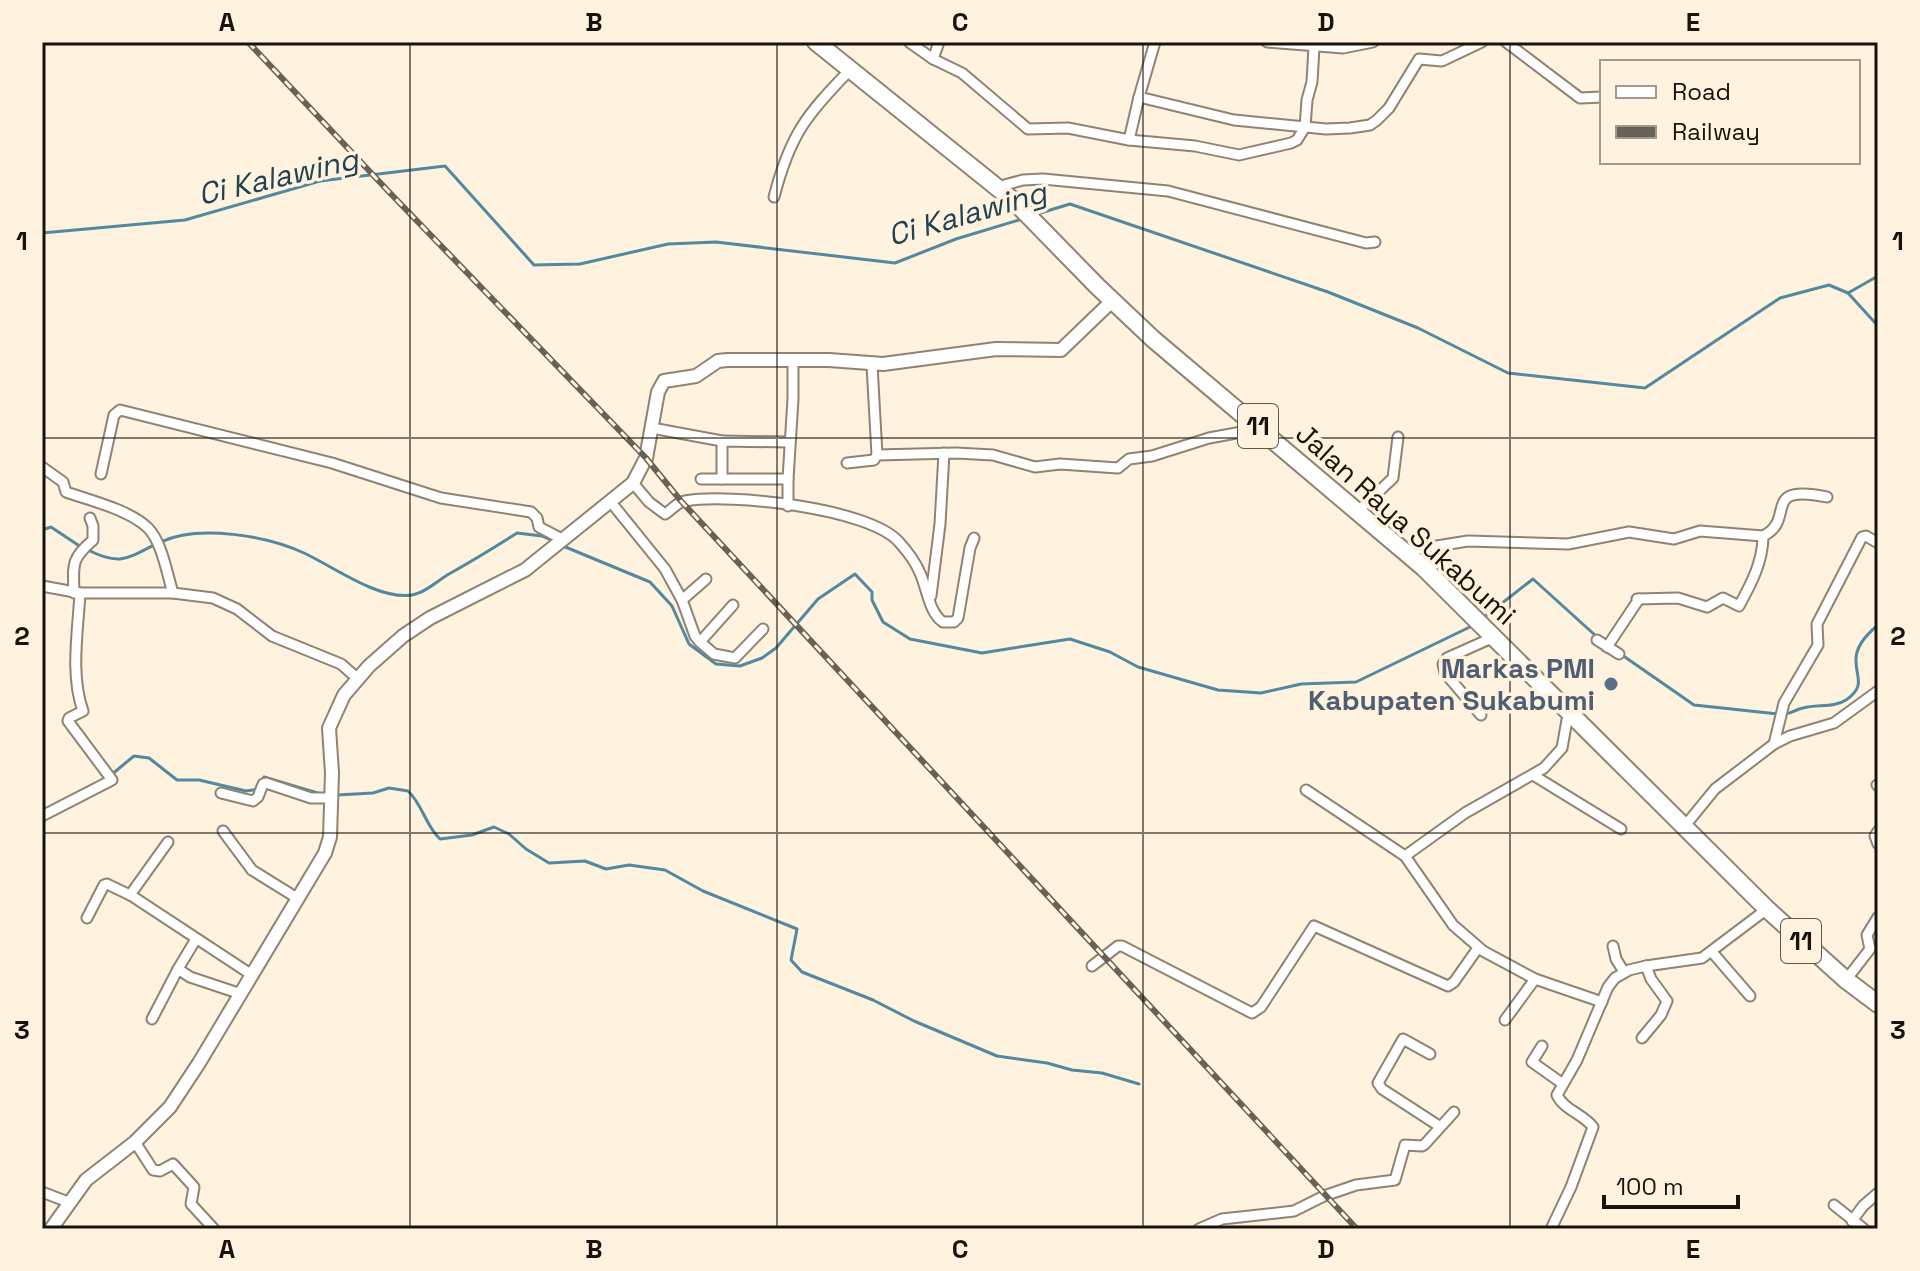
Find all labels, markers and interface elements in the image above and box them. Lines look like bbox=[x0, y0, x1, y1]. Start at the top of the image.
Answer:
text: A bbox=[219, 5, 236, 39]
text: B bbox=[585, 5, 603, 39]
text: C bbox=[952, 5, 968, 39]
text: D bbox=[1317, 5, 1335, 39]
text: E bbox=[1686, 5, 1700, 39]
legend bbox=[1600, 60, 1860, 164]
text: Road bbox=[1672, 76, 1731, 107]
text: Railway bbox=[1672, 116, 1760, 147]
water label: Ci Kalawing bbox=[194, 139, 363, 214]
water label: Ci Kalawing bbox=[883, 172, 1052, 255]
text: 1 bbox=[16, 224, 28, 258]
text: 1 bbox=[1892, 224, 1904, 258]
road number: 11 bbox=[1238, 404, 1278, 448]
street label: Jalan Raya Sukabumi bbox=[1288, 415, 1524, 633]
text: 2 bbox=[14, 619, 30, 653]
text: 2 bbox=[1890, 619, 1906, 653]
place label: Markas PMI Kabupaten Sukabumi bbox=[1308, 650, 1595, 718]
marker: Markas PMI Kabupaten Sukabumi bbox=[1602, 675, 1620, 693]
road number: 11 bbox=[1781, 919, 1821, 963]
text: 3 bbox=[14, 1013, 30, 1047]
text: 3 bbox=[1890, 1013, 1906, 1047]
scale bar bbox=[1604, 1159, 1738, 1209]
text: 100 m bbox=[1616, 1171, 1684, 1202]
text: A bbox=[219, 1232, 236, 1266]
text: B bbox=[585, 1232, 603, 1266]
text: C bbox=[952, 1232, 968, 1266]
text: D bbox=[1317, 1232, 1335, 1266]
text: E bbox=[1686, 1232, 1700, 1266]

